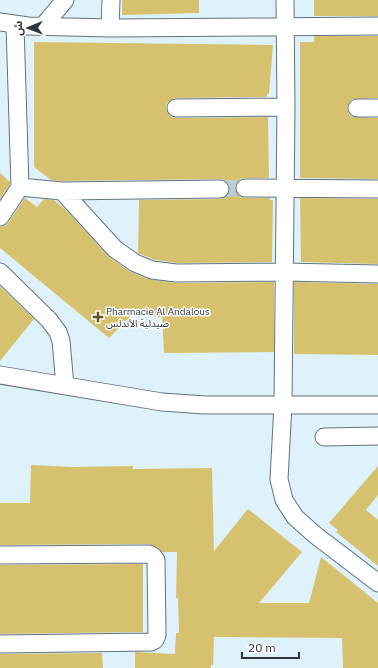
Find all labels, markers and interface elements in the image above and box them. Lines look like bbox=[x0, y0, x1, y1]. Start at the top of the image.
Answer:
north arrow bbox=[8, 8, 48, 48]
text: ش bbox=[11, 21, 25, 36]
place label: Pharmacie Al Andalous صيدلية الأندلس bbox=[106, 305, 210, 330]
marker: Pharmacie Al Andalous صيدلية الأندلس bbox=[93, 312, 103, 322]
scale bar bbox=[242, 634, 299, 660]
text: 20 m bbox=[248, 640, 276, 655]

